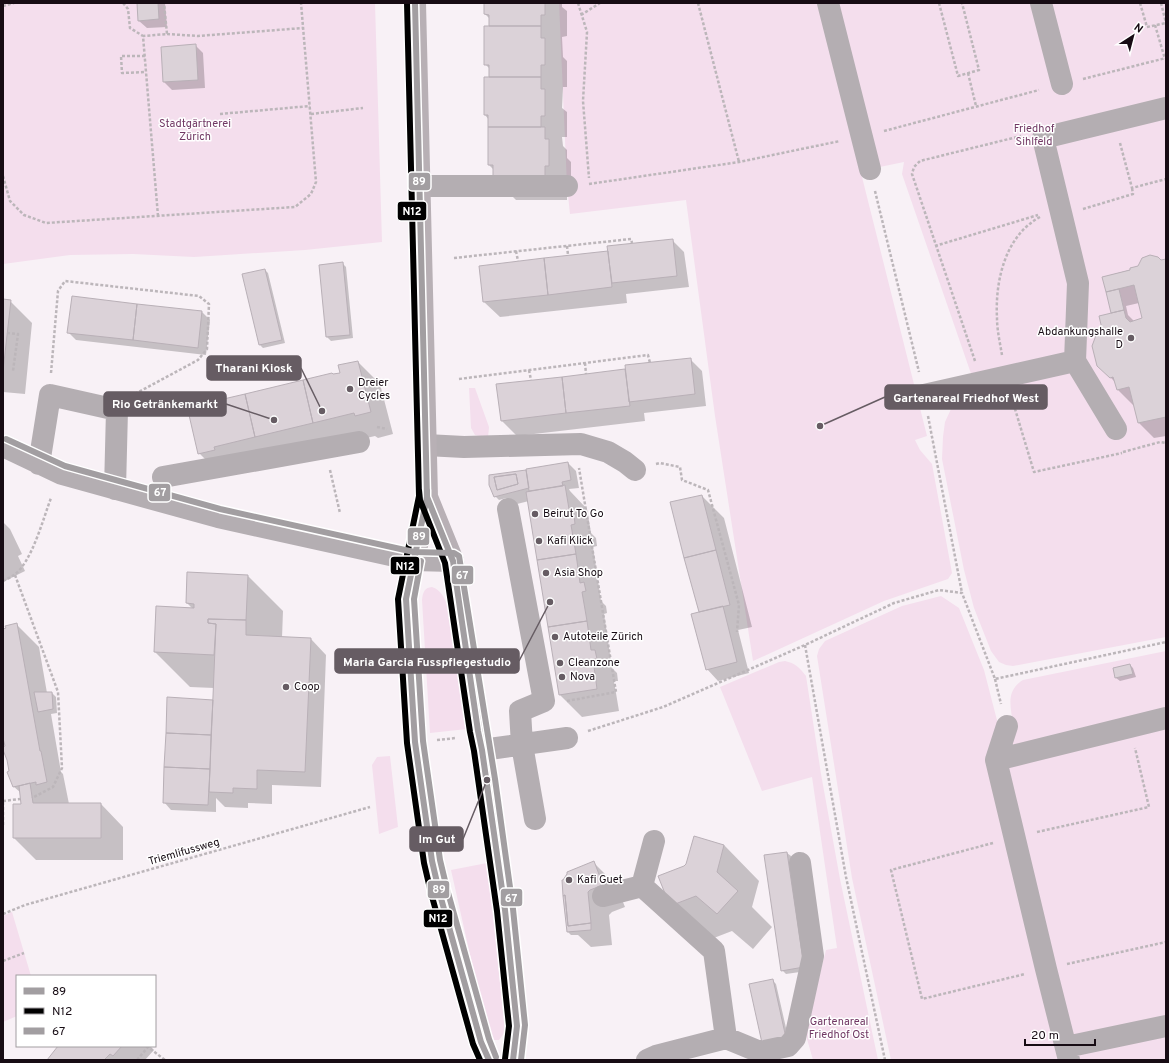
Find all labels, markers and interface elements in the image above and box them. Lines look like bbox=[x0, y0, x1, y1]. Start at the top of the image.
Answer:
north arrow bbox=[1113, 16, 1153, 56]
text: N bbox=[1131, 21, 1146, 37]
park label: Stadtgärtnerei Zürich bbox=[159, 117, 231, 144]
park label: Friedhof Sihlfeld bbox=[1014, 122, 1055, 149]
line badge: 89 bbox=[408, 172, 431, 191]
text: 89 bbox=[412, 175, 426, 189]
line badge: N12 bbox=[397, 201, 427, 221]
text: N12 bbox=[402, 205, 422, 219]
place label: Abdankungshalle D bbox=[1037, 325, 1123, 352]
marker: Abdankungshalle D bbox=[1126, 333, 1136, 343]
callout: Tharani Kiosk bbox=[207, 356, 301, 380]
text: Tharani Kiosk bbox=[215, 361, 293, 377]
place label: Dreier Cycles bbox=[358, 376, 390, 403]
marker: Dreier Cycles bbox=[345, 384, 355, 394]
callout: Gartenareal Friedhof West bbox=[885, 385, 1047, 409]
text: Gartenareal Friedhof West bbox=[893, 391, 1039, 407]
callout: Rio Getränkemarkt bbox=[104, 392, 226, 416]
text: Rio Getränkemarkt bbox=[112, 397, 218, 413]
line badge: 67 bbox=[148, 483, 171, 502]
text: 67 bbox=[154, 486, 166, 500]
place label: Beirut To Go bbox=[543, 507, 604, 521]
marker: Beirut To Go bbox=[530, 509, 540, 519]
line badge: 89 bbox=[407, 527, 430, 546]
text: 89 bbox=[412, 530, 426, 544]
place label: Kafi Klick bbox=[547, 534, 593, 548]
marker: Kafi Klick bbox=[534, 536, 544, 546]
line badge: N12 bbox=[390, 556, 420, 575]
text: N12 bbox=[395, 560, 415, 574]
line badge: 67 bbox=[451, 565, 474, 585]
place label: Asia Shop bbox=[554, 566, 603, 580]
marker: Asia Shop bbox=[541, 568, 551, 578]
text: 67 bbox=[456, 569, 468, 583]
place label: Autoteile Zürich bbox=[563, 630, 643, 644]
marker: Autoteile Zürich bbox=[550, 632, 560, 642]
callout: Maria Garcia Fusspflegestudio bbox=[335, 649, 519, 673]
text: Maria Garcia Fusspflegestudio bbox=[343, 655, 511, 671]
place label: Cleanzone bbox=[568, 656, 620, 670]
marker: Cleanzone bbox=[555, 658, 565, 668]
place label: Nova bbox=[570, 670, 595, 684]
marker: Nova bbox=[557, 672, 567, 682]
place label: Coop bbox=[294, 680, 320, 694]
marker: Coop bbox=[281, 682, 291, 692]
callout: Im Gut bbox=[410, 827, 463, 851]
text: Im Gut bbox=[418, 832, 456, 848]
street label: Triemlifussweg bbox=[147, 835, 221, 869]
place label: Kafi Guet bbox=[577, 873, 623, 887]
marker: Kafi Guet bbox=[564, 875, 574, 885]
line badge: 89 bbox=[427, 880, 450, 899]
text: 89 bbox=[432, 883, 446, 897]
line badge: 67 bbox=[500, 888, 523, 907]
text: 67 bbox=[505, 892, 517, 906]
line badge: N12 bbox=[423, 909, 453, 928]
text: N12 bbox=[428, 912, 448, 926]
legend bbox=[16, 975, 156, 1047]
text: 89 bbox=[52, 984, 66, 1000]
text: N12 bbox=[52, 1004, 72, 1020]
park label: Gartenareal Friedhof Ost bbox=[809, 1015, 869, 1042]
scale bar bbox=[1025, 1021, 1095, 1047]
text: 67 bbox=[52, 1024, 65, 1040]
text: 20 m bbox=[1031, 1028, 1059, 1044]

